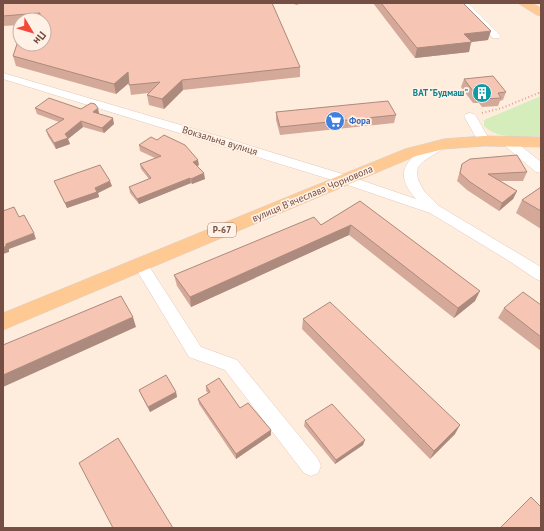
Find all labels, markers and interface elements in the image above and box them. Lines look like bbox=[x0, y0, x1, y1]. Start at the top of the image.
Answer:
north arrow bbox=[12, 12, 52, 52]
text: Пн bbox=[30, 29, 49, 48]
building icon: ВАТ "Будмаш" bbox=[471, 82, 493, 104]
place label: ВАТ "Будмаш" bbox=[413, 87, 468, 98]
supermarket icon: Фора bbox=[324, 110, 346, 132]
place label: Фора bbox=[349, 115, 371, 126]
street label: Вокзальна вулиця bbox=[181, 123, 259, 158]
street label: вулиця В'ячеслава Чорновола bbox=[250, 162, 375, 225]
road number: Р-67 bbox=[208, 223, 236, 237]

